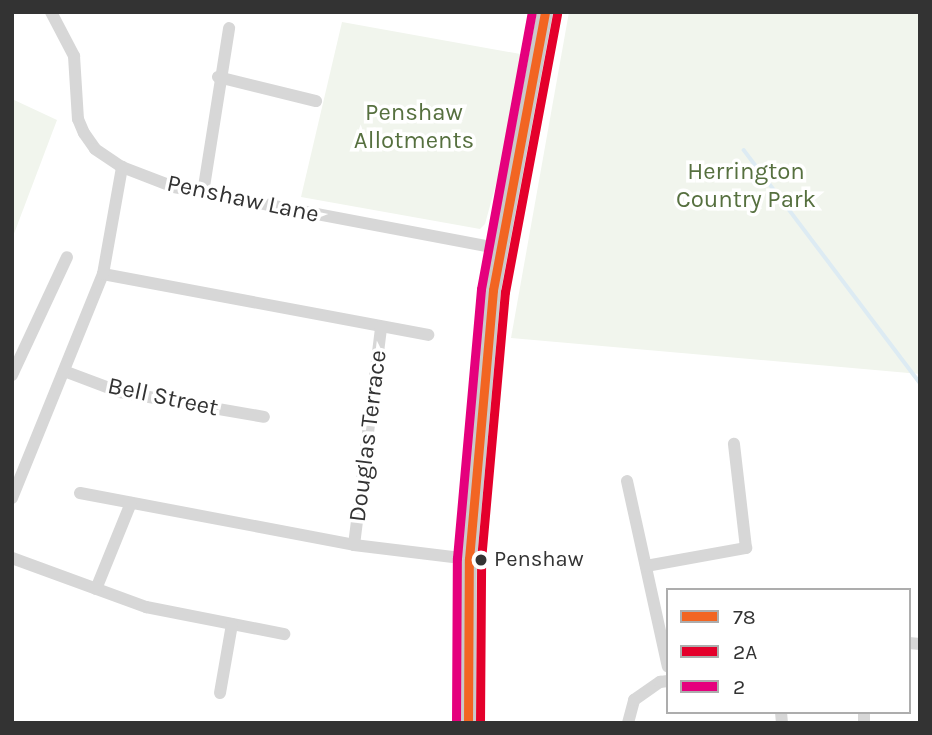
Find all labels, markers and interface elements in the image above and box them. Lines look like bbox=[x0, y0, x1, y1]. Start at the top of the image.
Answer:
park label: Penshaw Allotments bbox=[354, 99, 474, 155]
park label: Herrington Country Park bbox=[676, 158, 816, 214]
street label: Penshaw Lane bbox=[164, 169, 322, 229]
street label: Douglas Terrace bbox=[343, 348, 393, 524]
street label: Bell Street bbox=[105, 371, 221, 423]
place label: Penshaw bbox=[494, 547, 584, 573]
marker: Penshaw bbox=[474, 553, 488, 567]
legend bbox=[666, 588, 911, 714]
text: 78 bbox=[733, 605, 756, 629]
text: 2A bbox=[733, 640, 757, 664]
text: 2 bbox=[733, 675, 745, 699]

